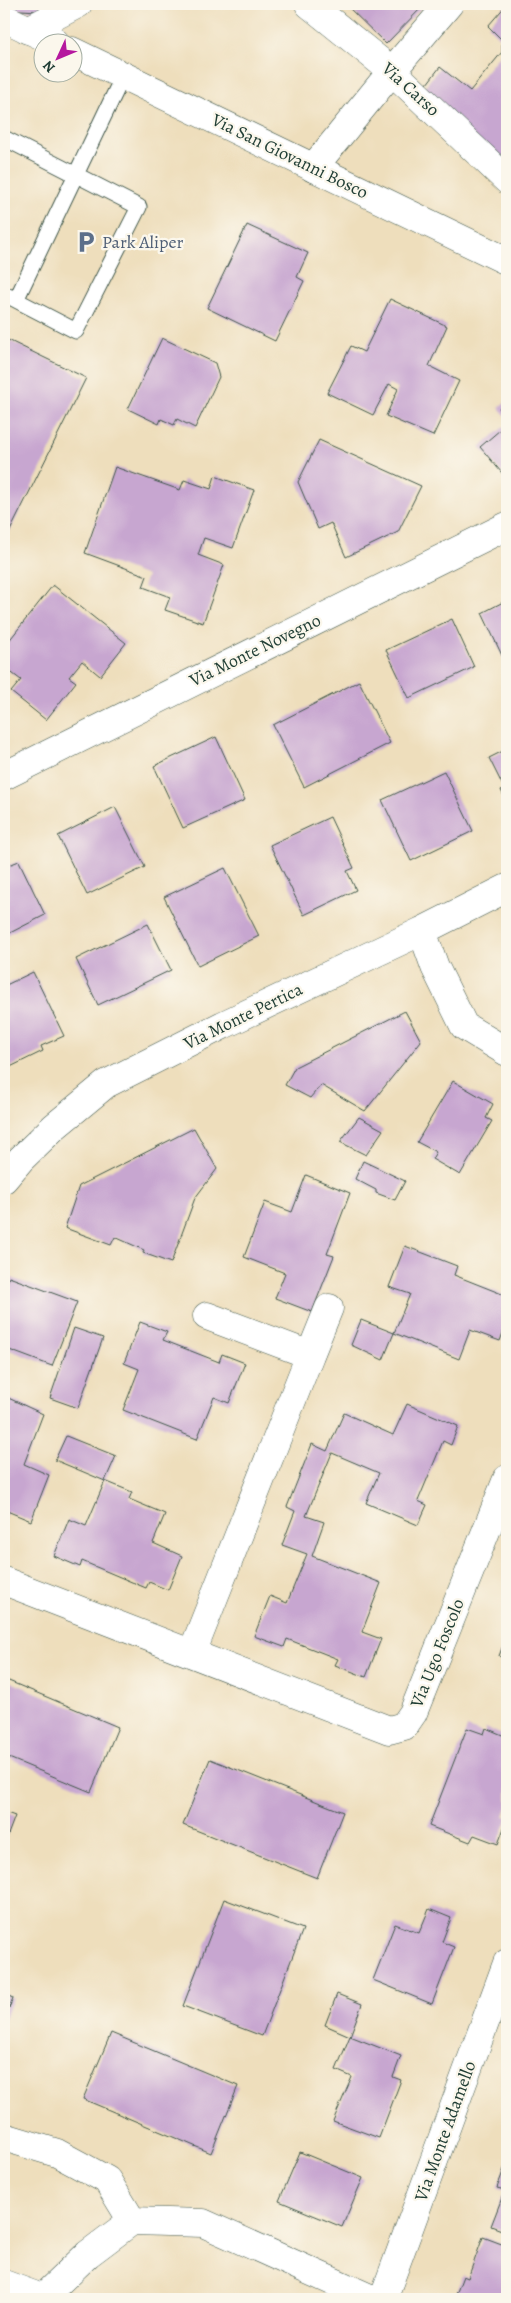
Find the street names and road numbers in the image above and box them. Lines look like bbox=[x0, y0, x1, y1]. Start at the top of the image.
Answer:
street label: Via Carso bbox=[376, 56, 445, 121]
street label: Via San Giovanni Bosco bbox=[207, 107, 372, 204]
street label: Via Monte Novegno bbox=[184, 608, 325, 693]
street label: Via Monte Pertica bbox=[179, 977, 307, 1056]
street label: Via Ugo Foscolo bbox=[404, 1595, 470, 1712]
street label: Via Monte Adamello bbox=[408, 2057, 482, 2205]

